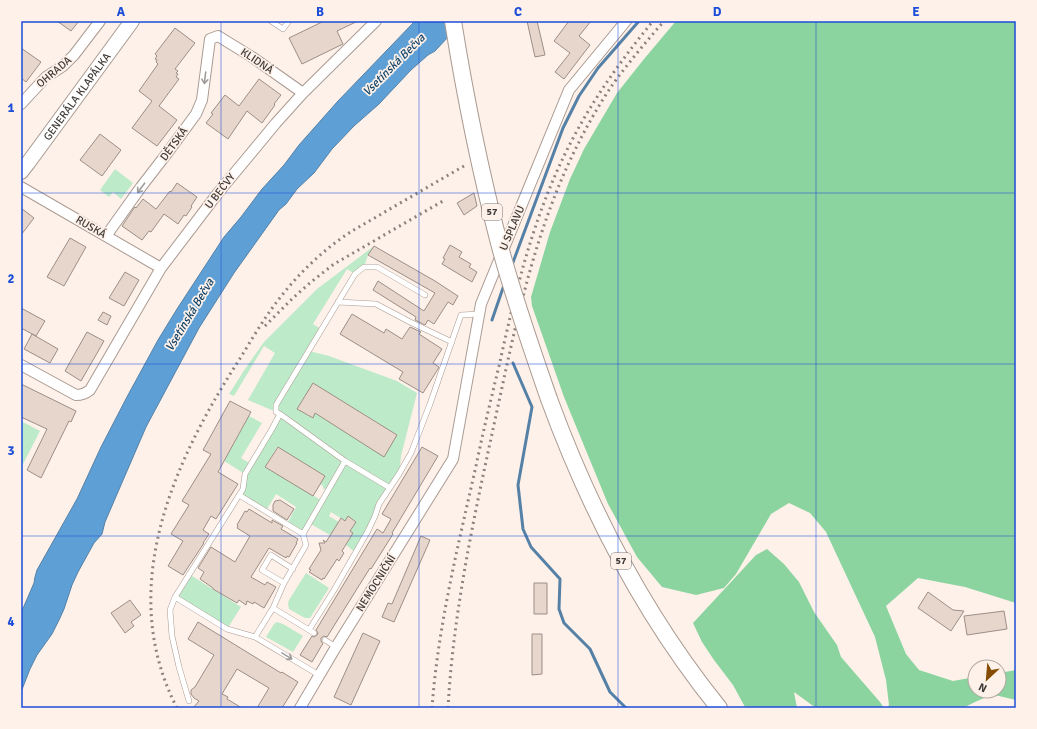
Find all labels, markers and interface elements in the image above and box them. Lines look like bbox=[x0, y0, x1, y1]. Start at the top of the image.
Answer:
text: A bbox=[117, 4, 126, 20]
text: B bbox=[316, 4, 324, 20]
text: C bbox=[514, 4, 522, 20]
text: D bbox=[713, 4, 722, 20]
text: E bbox=[912, 4, 920, 20]
water label: Vsetínská Bečva bbox=[360, 30, 429, 99]
street label: KLIDNÁ bbox=[238, 45, 277, 77]
street label: GENERÁLA KLAPÁLKA bbox=[40, 50, 113, 143]
street label: OHRADA bbox=[34, 53, 74, 90]
one-way arrow bbox=[201, 71, 208, 84]
text: 1 bbox=[7, 100, 15, 116]
street label: DĚTSKÁ bbox=[157, 124, 191, 163]
street label: U BEČVY bbox=[201, 170, 238, 211]
one-way arrow bbox=[137, 182, 145, 193]
road number: 57 bbox=[482, 204, 502, 220]
street label: U SPLAVU bbox=[497, 204, 527, 252]
street label: RUSKÁ bbox=[73, 212, 109, 241]
text: 2 bbox=[7, 271, 15, 287]
water label: Vsetínská Bečva bbox=[162, 275, 218, 354]
text: 3 bbox=[7, 443, 15, 459]
street label: NEMOCNIČNÍ bbox=[353, 551, 399, 614]
road number: 57 bbox=[611, 553, 631, 569]
text: 4 bbox=[7, 614, 15, 630]
one-way arrow bbox=[281, 652, 293, 660]
north arrow bbox=[967, 659, 1007, 699]
text: N bbox=[977, 680, 989, 695]

